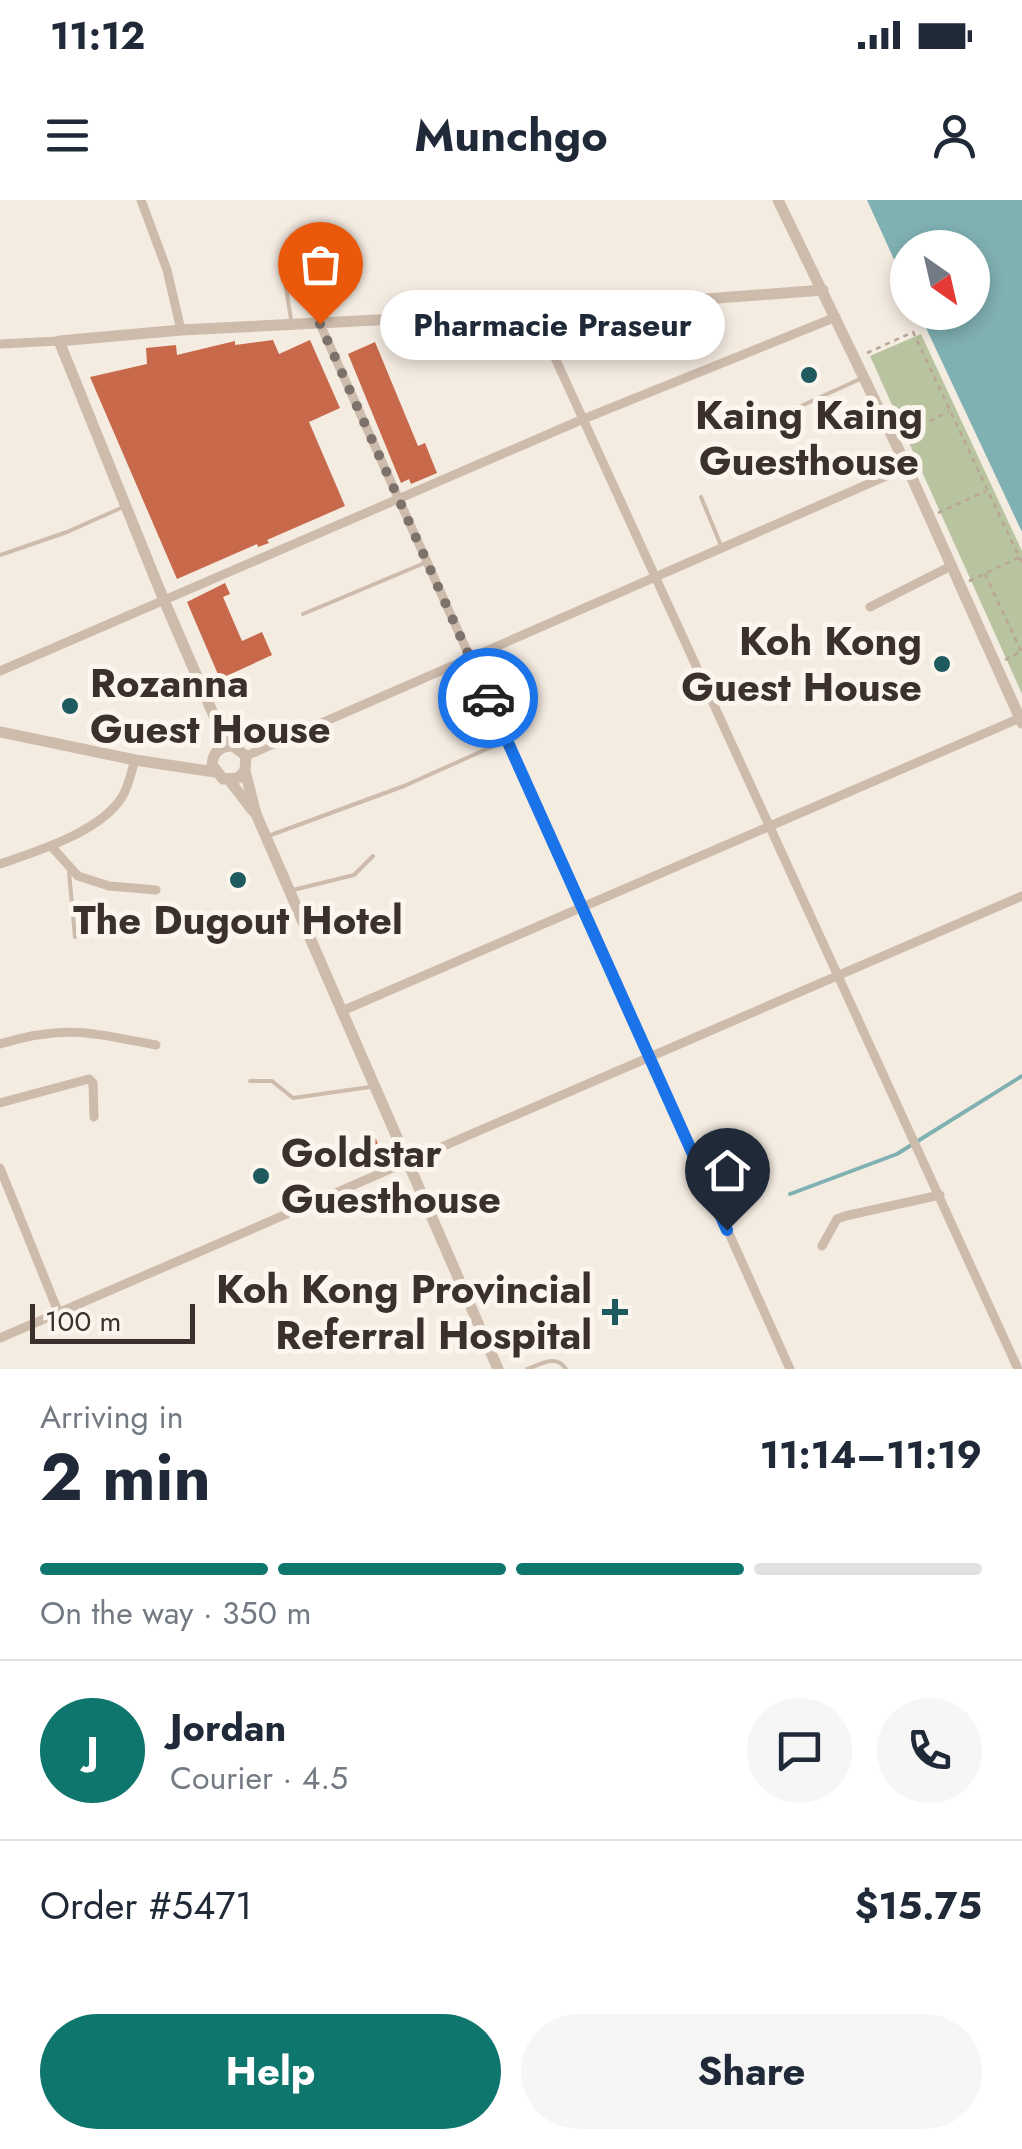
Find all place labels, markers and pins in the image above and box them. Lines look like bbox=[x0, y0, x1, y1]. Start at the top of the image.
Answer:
pin bbox=[278, 222, 363, 325]
callout: Pharmacie Praseur bbox=[380, 289, 725, 359]
marker: Kaing Kaing Guesthouse bbox=[798, 364, 820, 386]
place label: Kaing Kaing Guesthouse bbox=[695, 386, 923, 490]
place label: Koh Kong Guest House bbox=[681, 612, 922, 716]
marker: Koh Kong Guest House bbox=[931, 653, 953, 675]
place label: Rozanna Guest House bbox=[90, 654, 331, 758]
marker: Rozanna Guest House bbox=[59, 695, 81, 717]
marker: The Dugout Hotel bbox=[227, 869, 249, 891]
place label: The Dugout Hotel bbox=[73, 891, 403, 949]
place label: Goldstar Guesthouse bbox=[281, 1124, 501, 1228]
pin bbox=[685, 1128, 770, 1231]
marker: Goldstar Guesthouse bbox=[250, 1165, 272, 1187]
place label: Koh Kong Provincial Referral Hospital bbox=[216, 1260, 592, 1364]
marker: Koh Kong Provincial Referral Hospital bbox=[602, 1299, 628, 1325]

